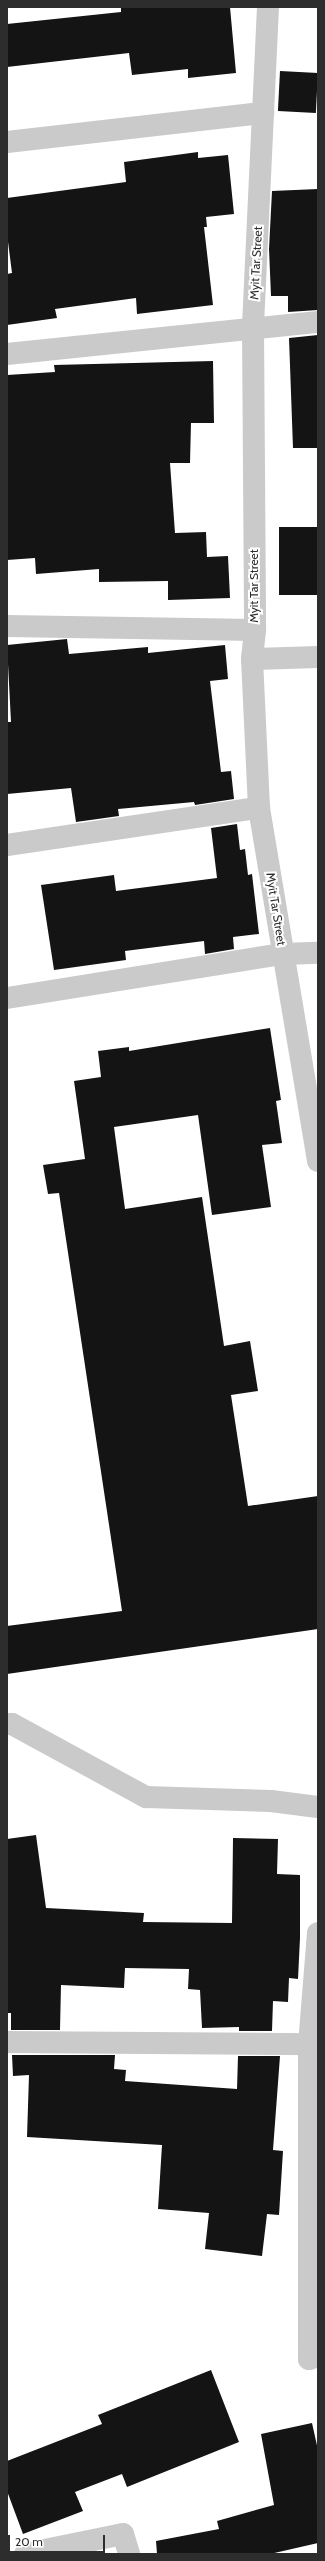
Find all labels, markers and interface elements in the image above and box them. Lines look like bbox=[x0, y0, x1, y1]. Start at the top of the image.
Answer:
street label: Myit Tar Street bbox=[247, 226, 265, 300]
street label: Myit Tar Street bbox=[247, 549, 261, 623]
street label: Myit Tar Street bbox=[263, 872, 289, 946]
scale bar bbox=[10, 2527, 107, 2553]
text: 20 m bbox=[15, 2534, 43, 2549]

